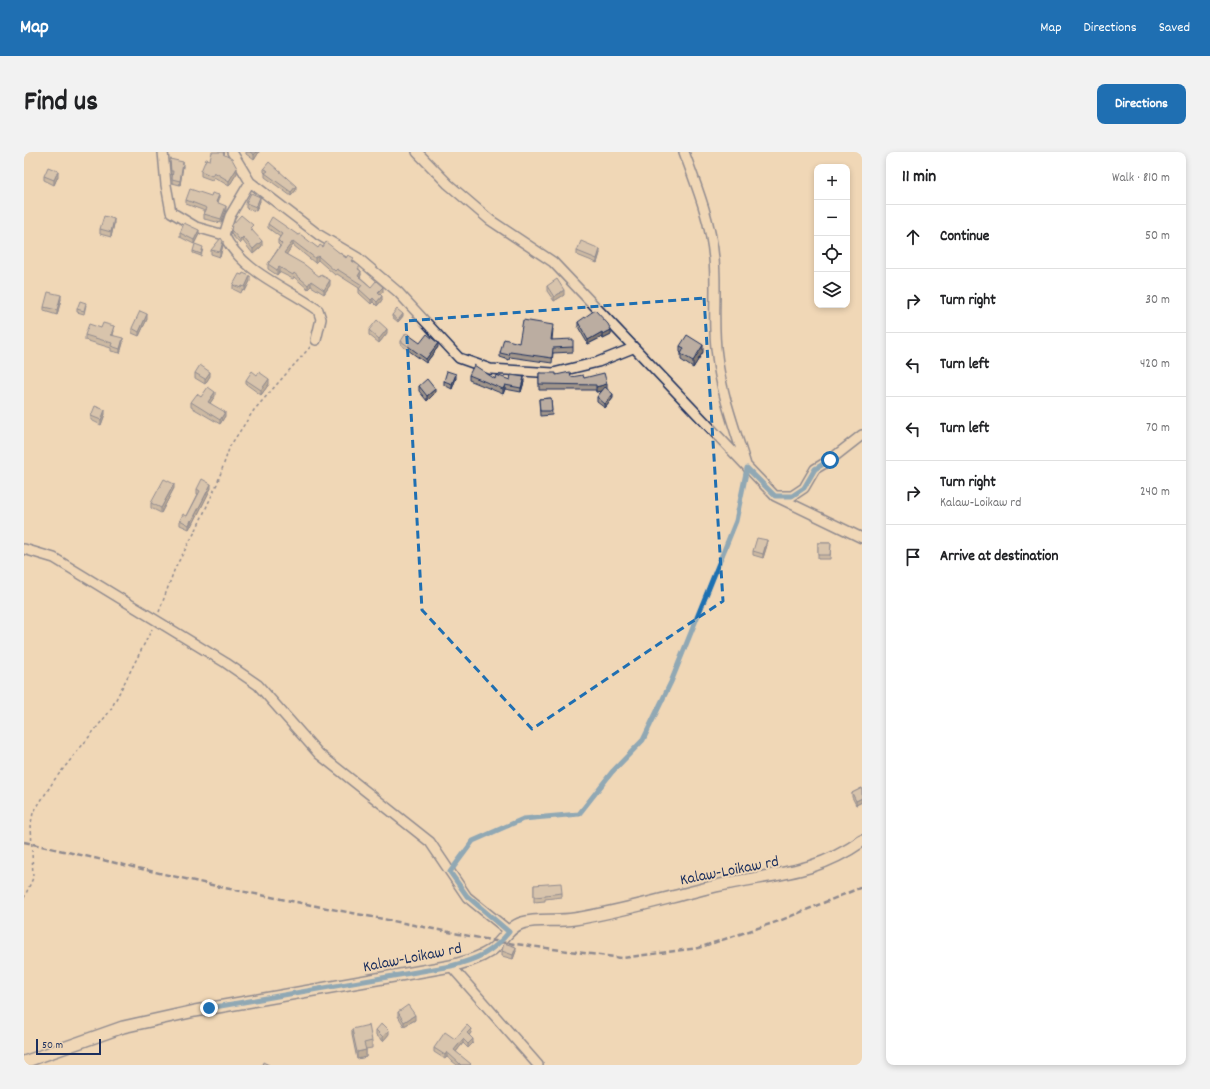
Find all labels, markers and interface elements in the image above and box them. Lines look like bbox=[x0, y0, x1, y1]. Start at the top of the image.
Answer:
text: Map bbox=[20, 15, 49, 42]
text: Map bbox=[1040, 18, 1062, 38]
text: Directions bbox=[1084, 18, 1137, 38]
text: Saved bbox=[1159, 18, 1190, 38]
text: Find us bbox=[24, 84, 98, 124]
button: Directions bbox=[1097, 84, 1186, 124]
map controls bbox=[814, 164, 850, 308]
button: + bbox=[814, 164, 850, 200]
text: 11 min bbox=[902, 166, 936, 190]
text: Walk · 810 m bbox=[1112, 169, 1170, 188]
button: − bbox=[814, 200, 850, 236]
icon: ahead bbox=[902, 226, 924, 248]
text: Continue bbox=[940, 226, 989, 248]
text: 50 m bbox=[1145, 227, 1170, 246]
button: locate bbox=[814, 236, 850, 272]
button: layers bbox=[814, 272, 850, 308]
icon: right bbox=[902, 290, 924, 312]
text: Turn right bbox=[940, 290, 996, 312]
text: 30 m bbox=[1145, 291, 1170, 310]
icon: left bbox=[902, 354, 924, 376]
text: Turn left bbox=[940, 354, 989, 376]
text: 420 m bbox=[1140, 355, 1170, 374]
icon: left bbox=[902, 418, 924, 440]
text: Turn left bbox=[940, 418, 989, 440]
text: 70 m bbox=[1146, 419, 1170, 438]
route start bbox=[821, 451, 839, 469]
text: Turn right bbox=[940, 472, 996, 494]
icon: right bbox=[902, 482, 924, 504]
text: 240 m bbox=[1140, 483, 1170, 502]
text: Kalaw-Loikaw rd bbox=[940, 494, 1021, 513]
icon: arrive bbox=[902, 546, 924, 568]
text: Arrive at destination bbox=[940, 546, 1058, 568]
street label: Kalaw-Loikaw rd bbox=[678, 851, 781, 892]
street label: Kalaw-Loikaw rd bbox=[361, 938, 464, 979]
route end bbox=[200, 999, 218, 1017]
scale bar bbox=[36, 1037, 101, 1056]
text: 50 m bbox=[42, 1038, 63, 1054]

